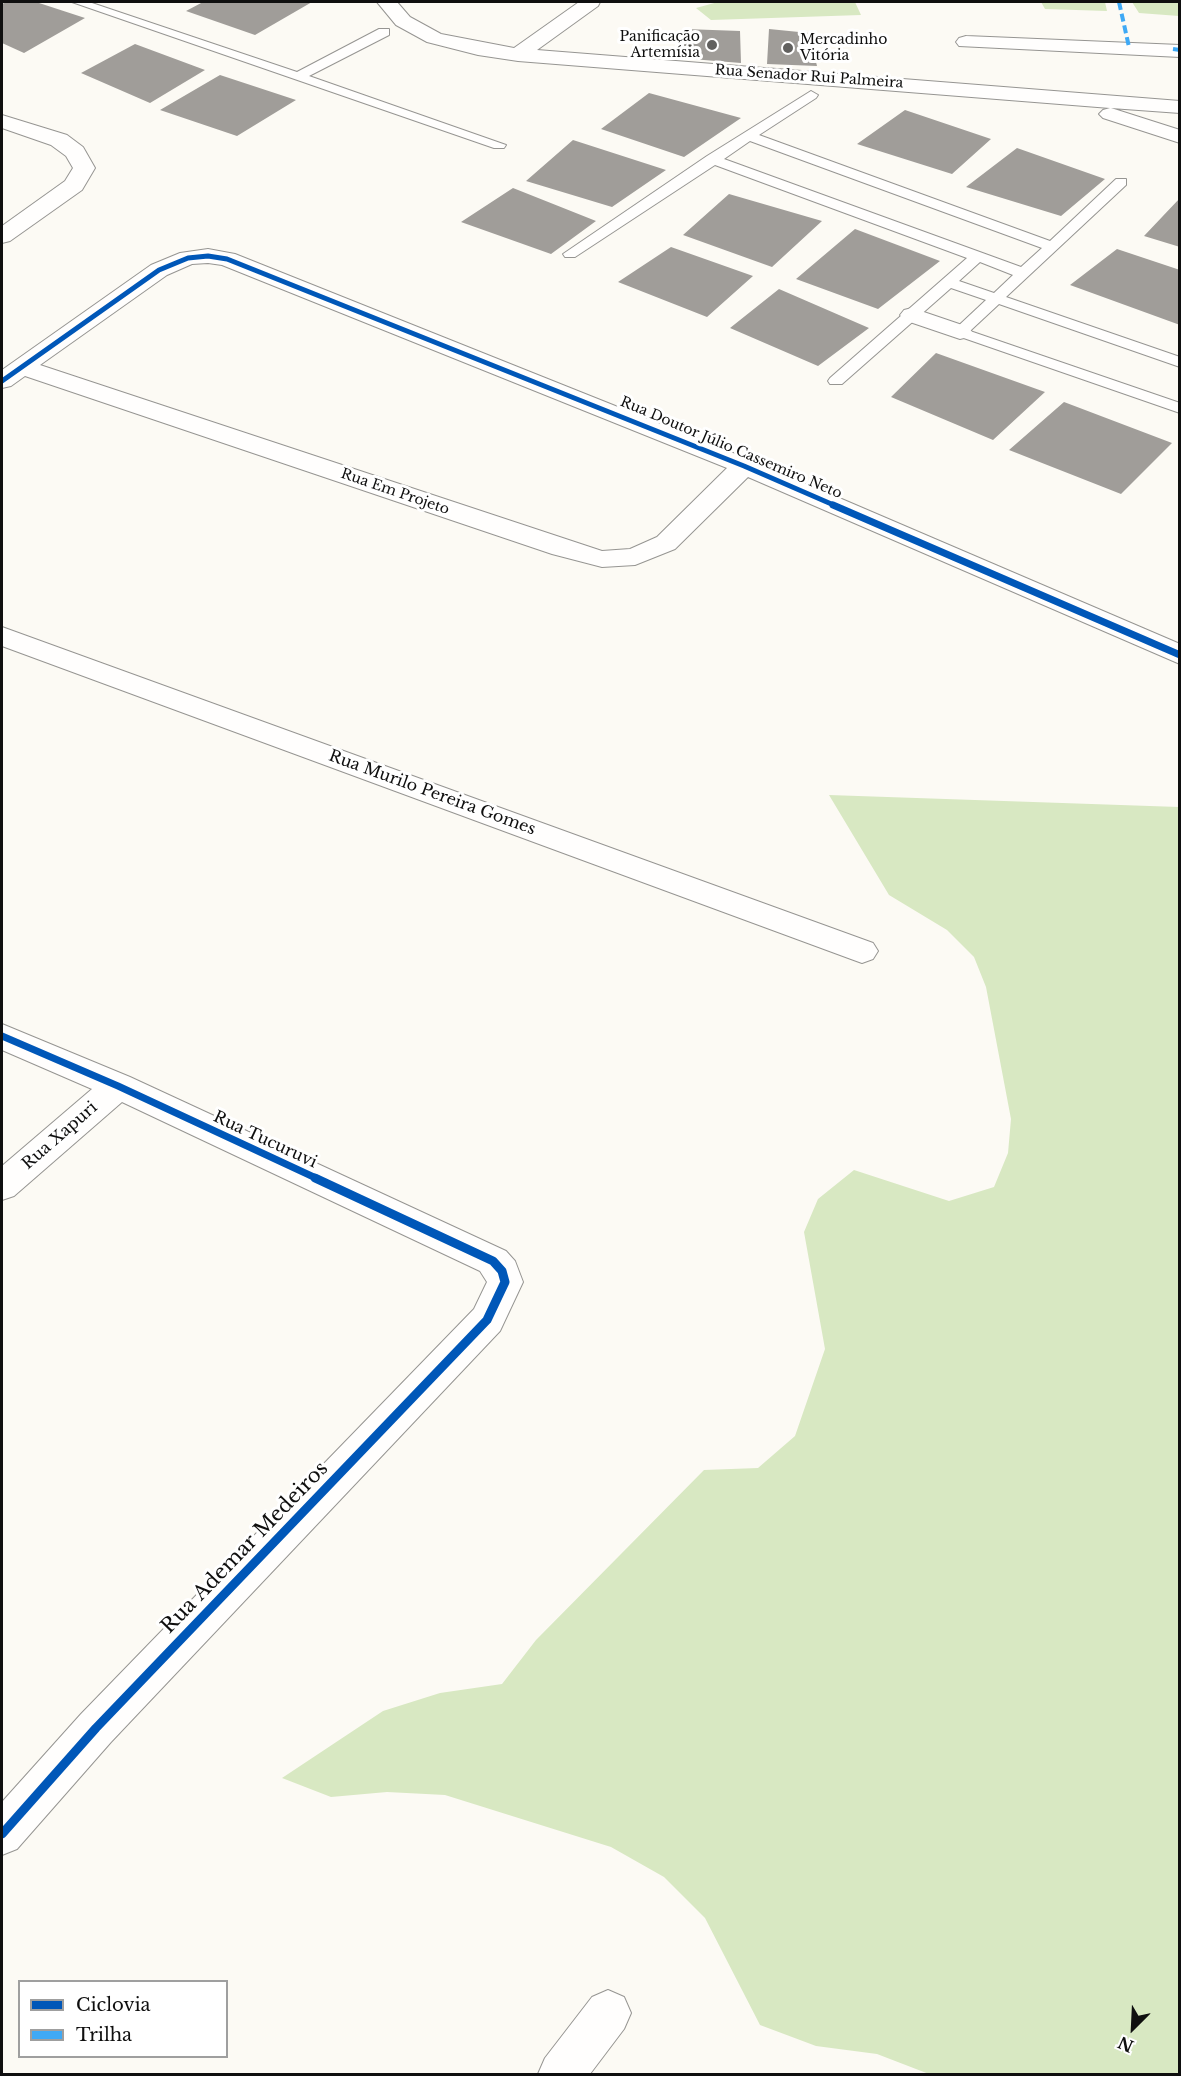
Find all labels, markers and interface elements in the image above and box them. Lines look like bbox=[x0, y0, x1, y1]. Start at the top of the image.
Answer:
place label: Panificação Artemísia bbox=[620, 29, 700, 62]
place label: Mercadinho Vitória bbox=[800, 32, 887, 64]
marker: Panificação Artemísia bbox=[705, 38, 719, 52]
marker: Mercadinho Vitória bbox=[781, 41, 795, 55]
street label: Rua Senador Rui Palmeira bbox=[714, 62, 904, 92]
street label: Rua Doutor Júlio Cassemiro Neto bbox=[618, 394, 844, 502]
street label: Rua Em Projeto bbox=[339, 466, 451, 518]
street label: Rua Murilo Pereira Gomes bbox=[326, 747, 538, 839]
street label: Rua Xapuri bbox=[18, 1098, 102, 1174]
street label: Rua Tucuruvi bbox=[210, 1108, 320, 1172]
street label: Rua Ademar Medeiros bbox=[157, 1457, 333, 1639]
legend bbox=[18, 1980, 228, 2058]
text: Ciclovia bbox=[76, 1994, 151, 2016]
north arrow bbox=[1103, 1998, 1163, 2058]
text: Trilha bbox=[76, 2024, 132, 2046]
text: N bbox=[1115, 2032, 1137, 2057]

